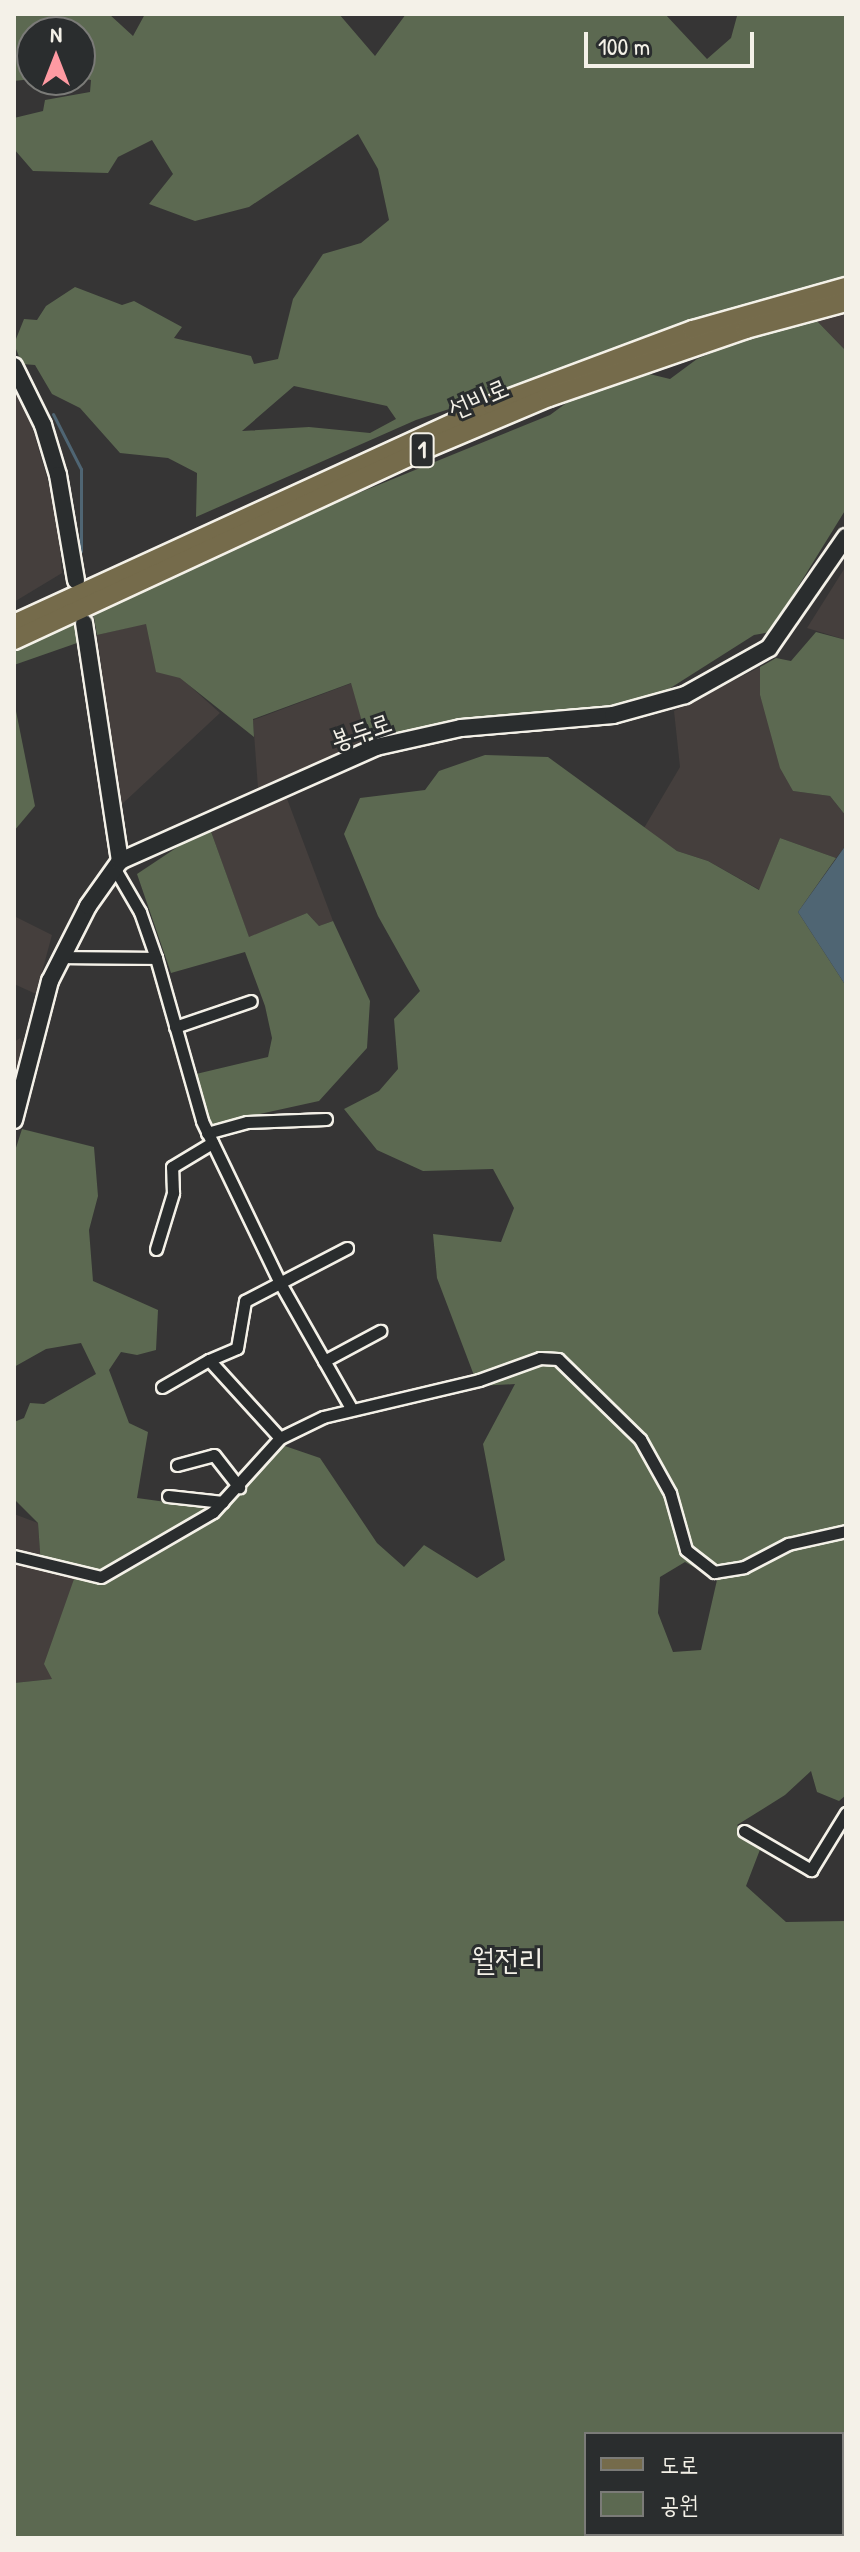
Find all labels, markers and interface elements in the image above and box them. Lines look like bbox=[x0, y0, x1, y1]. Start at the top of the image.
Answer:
north arrow bbox=[16, 16, 96, 96]
scale bar bbox=[588, 16, 758, 66]
text: N bbox=[50, 19, 62, 49]
text: 100 m bbox=[598, 30, 650, 62]
street label: 선비로 bbox=[443, 371, 513, 425]
road number: 1 bbox=[408, 430, 436, 470]
street label: 봉두로 bbox=[326, 706, 396, 756]
district label: 월전리 bbox=[471, 1941, 543, 1977]
legend bbox=[584, 2432, 844, 2536]
text: 도로 bbox=[660, 2448, 699, 2480]
text: 공원 bbox=[660, 2488, 699, 2520]

